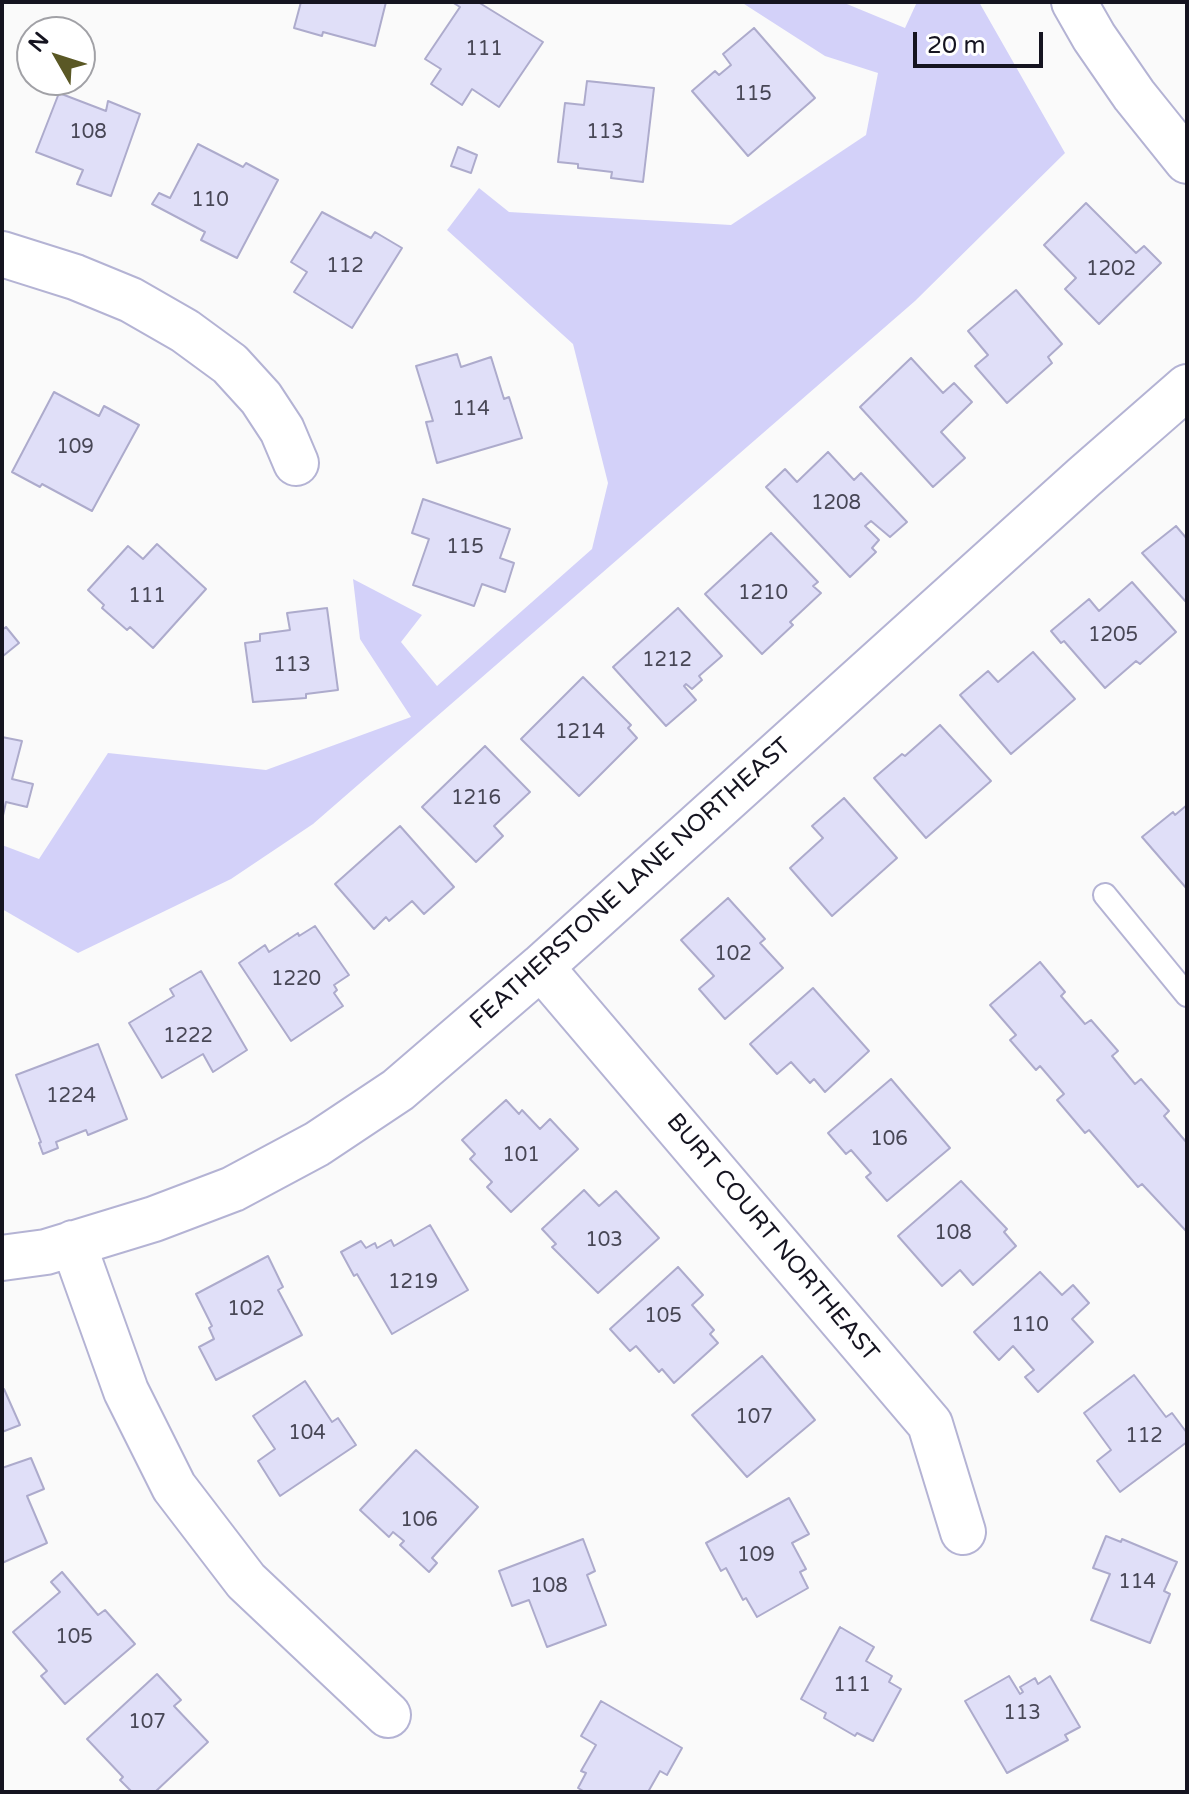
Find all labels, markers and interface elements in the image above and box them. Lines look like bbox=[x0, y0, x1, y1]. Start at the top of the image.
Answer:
north arrow bbox=[16, 16, 96, 96]
scale bar bbox=[917, 16, 1047, 66]
text: N bbox=[23, 27, 55, 57]
text: 20 m bbox=[927, 31, 985, 60]
house number: 111 bbox=[465, 38, 503, 62]
house number: 115 bbox=[734, 83, 772, 107]
house number: 108 bbox=[69, 121, 107, 145]
house number: 113 bbox=[586, 121, 624, 145]
house number: 110 bbox=[191, 189, 229, 213]
house number: 112 bbox=[326, 255, 364, 279]
house number: 1202 bbox=[1086, 258, 1136, 282]
house number: 114 bbox=[452, 398, 490, 422]
house number: 109 bbox=[56, 436, 94, 460]
house number: 1208 bbox=[811, 492, 861, 516]
house number: 115 bbox=[446, 536, 484, 560]
house number: 1210 bbox=[738, 582, 788, 606]
house number: 111 bbox=[128, 585, 166, 609]
house number: 1205 bbox=[1088, 624, 1138, 648]
house number: 1212 bbox=[642, 649, 692, 673]
house number: 113 bbox=[273, 654, 311, 678]
house number: 1214 bbox=[555, 721, 605, 745]
street label: FEATHERSTONE LANE NORTHEAST bbox=[465, 732, 797, 1036]
house number: 1216 bbox=[451, 787, 501, 811]
house number: 102 bbox=[714, 943, 752, 967]
house number: 1220 bbox=[271, 968, 321, 992]
house number: 1222 bbox=[163, 1025, 213, 1049]
house number: 1224 bbox=[46, 1085, 96, 1109]
street label: BURT COURT NORTHEAST bbox=[660, 1108, 884, 1368]
house number: 106 bbox=[870, 1128, 908, 1152]
house number: 101 bbox=[502, 1144, 540, 1168]
house number: 108 bbox=[934, 1222, 972, 1246]
house number: 103 bbox=[585, 1229, 623, 1253]
house number: 1219 bbox=[388, 1271, 438, 1295]
house number: 102 bbox=[227, 1298, 265, 1322]
house number: 105 bbox=[644, 1305, 682, 1329]
house number: 110 bbox=[1011, 1314, 1049, 1338]
house number: 107 bbox=[735, 1406, 773, 1430]
house number: 104 bbox=[288, 1422, 326, 1446]
house number: 112 bbox=[1125, 1425, 1163, 1449]
house number: 106 bbox=[400, 1509, 438, 1533]
house number: 109 bbox=[737, 1544, 775, 1568]
house number: 114 bbox=[1118, 1571, 1156, 1595]
house number: 108 bbox=[530, 1575, 568, 1599]
house number: 105 bbox=[55, 1626, 93, 1650]
house number: 111 bbox=[833, 1674, 871, 1698]
house number: 113 bbox=[1003, 1702, 1041, 1726]
house number: 107 bbox=[128, 1711, 166, 1735]

